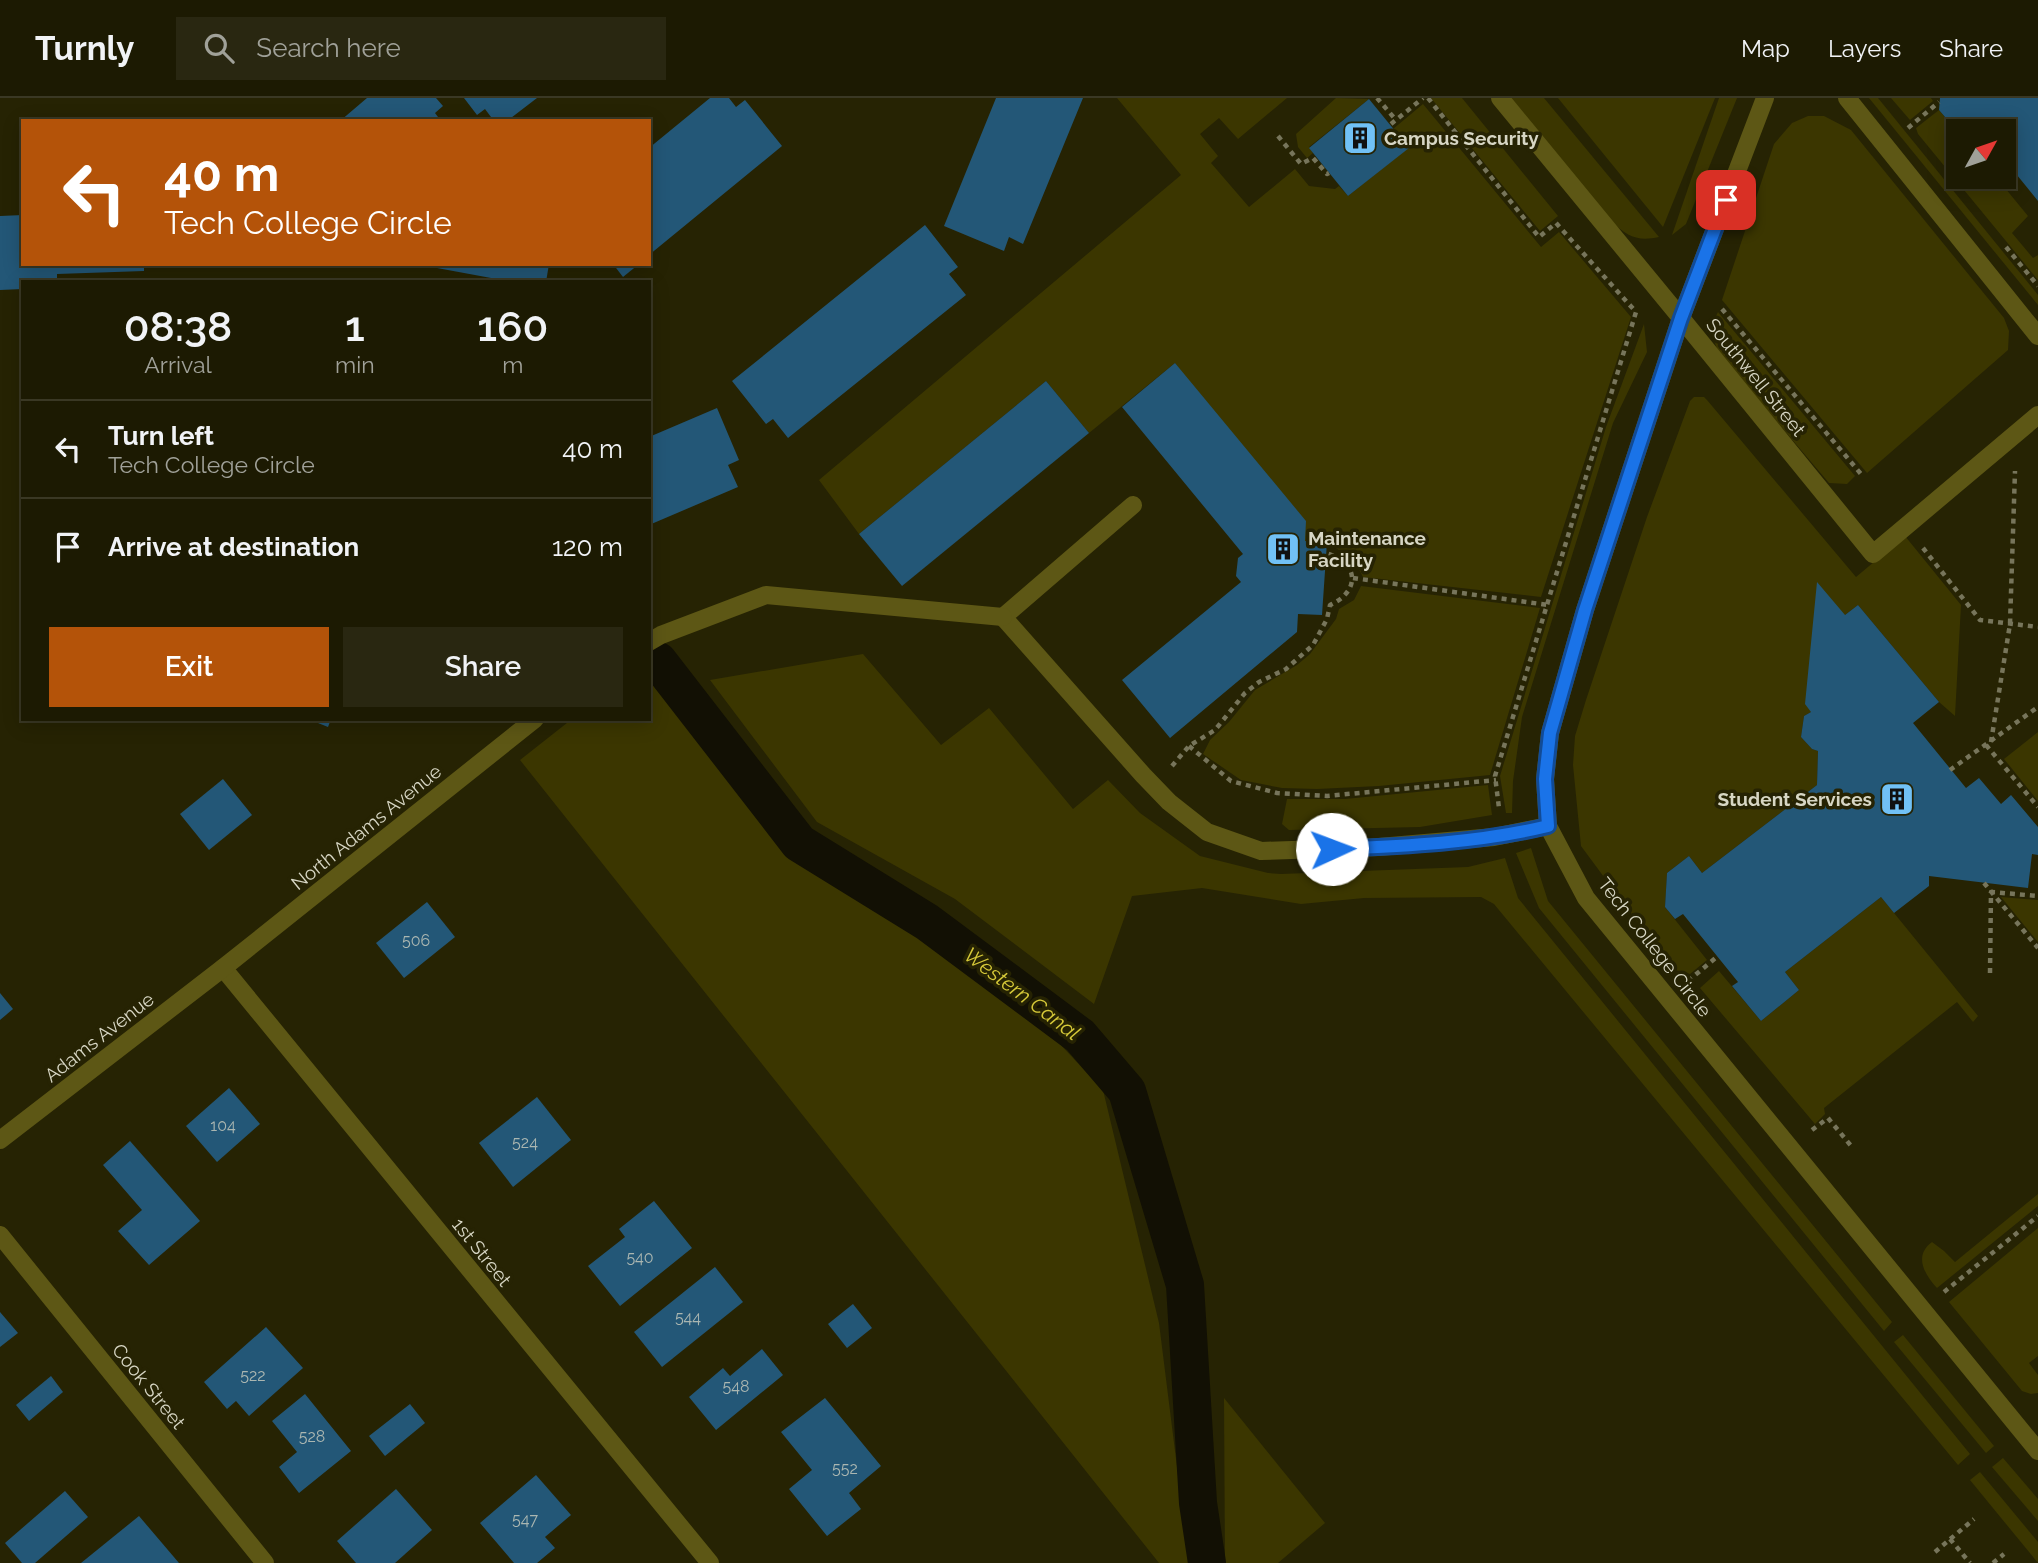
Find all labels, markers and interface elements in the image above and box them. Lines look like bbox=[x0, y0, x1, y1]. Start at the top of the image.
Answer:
search box bbox=[176, 17, 666, 80]
text: Turnly bbox=[35, 29, 134, 68]
icon: search bbox=[200, 29, 238, 67]
text: Search here bbox=[256, 33, 401, 63]
text: Map bbox=[1741, 34, 1790, 63]
text: Layers bbox=[1828, 34, 1901, 63]
text: Share bbox=[1939, 34, 2003, 63]
building icon: Campus Security bbox=[1341, 119, 1379, 157]
north arrow bbox=[1946, 119, 2016, 189]
map controls bbox=[1946, 119, 2016, 189]
place label: Campus Security bbox=[1384, 127, 1539, 149]
text: 40 m bbox=[164, 145, 279, 202]
icon: left bbox=[49, 147, 140, 238]
pin bbox=[1696, 170, 1756, 230]
icon: arrive bbox=[1707, 181, 1745, 219]
text: Tech College Circle bbox=[164, 204, 452, 241]
text: 08:38 bbox=[124, 302, 232, 351]
text: 1 bbox=[345, 302, 365, 351]
text: 160 bbox=[477, 302, 548, 351]
street label: Southwell Street bbox=[1702, 314, 1811, 441]
text: Arrival bbox=[144, 351, 212, 378]
text: min bbox=[335, 351, 375, 378]
text: m bbox=[502, 351, 523, 378]
text: Turn left bbox=[108, 421, 214, 451]
icon: left bbox=[49, 430, 87, 468]
text: 40 m bbox=[562, 434, 623, 464]
text: Tech College Circle bbox=[108, 451, 315, 478]
place label: Maintenance Facility bbox=[1308, 527, 1426, 571]
icon: arrive bbox=[49, 528, 87, 566]
building icon: Maintenance Facility bbox=[1264, 530, 1302, 568]
text: Arrive at destination bbox=[108, 532, 359, 562]
text: 120 m bbox=[552, 532, 623, 562]
button: Exit bbox=[49, 627, 329, 707]
button: Share bbox=[343, 627, 623, 707]
street label: North Adams Avenue bbox=[287, 760, 445, 894]
building icon: Student Services bbox=[1878, 780, 1916, 818]
place label: Student Services bbox=[1718, 788, 1872, 810]
position arrow bbox=[1295, 812, 1369, 886]
street label: Tech College Circle bbox=[1594, 873, 1716, 1021]
house number: 506 bbox=[402, 931, 430, 950]
water label: Western Canal bbox=[959, 942, 1085, 1045]
street label: Adams Avenue bbox=[40, 988, 158, 1086]
house number: 104 bbox=[210, 1116, 236, 1135]
house number: 524 bbox=[512, 1133, 538, 1152]
street label: 1st Street bbox=[448, 1214, 516, 1291]
house number: 540 bbox=[626, 1248, 654, 1267]
house number: 544 bbox=[675, 1308, 701, 1327]
street label: Cook Street bbox=[108, 1339, 190, 1434]
house number: 522 bbox=[240, 1366, 266, 1385]
house number: 548 bbox=[723, 1377, 749, 1396]
house number: 528 bbox=[299, 1427, 325, 1446]
house number: 552 bbox=[832, 1459, 858, 1478]
house number: 547 bbox=[512, 1510, 538, 1529]

